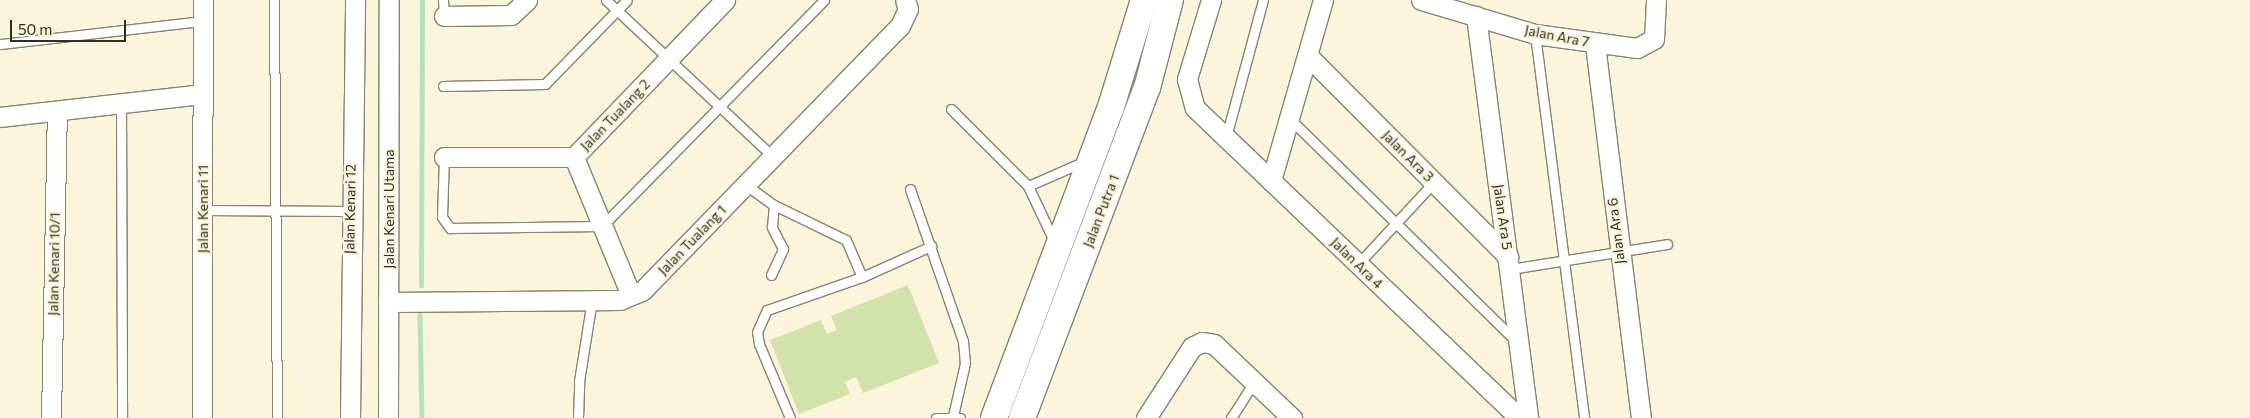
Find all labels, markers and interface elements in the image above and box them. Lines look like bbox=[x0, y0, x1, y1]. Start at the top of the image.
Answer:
scale bar bbox=[12, 10, 129, 42]
text: 50 m bbox=[18, 20, 52, 38]
street label: Jalan Ara 7 bbox=[1523, 22, 1591, 50]
street label: Jalan Tualang 2 bbox=[577, 76, 653, 154]
street label: Jalan Ara 3 bbox=[1379, 127, 1437, 185]
street label: Jalan Kenari Utama bbox=[381, 149, 397, 269]
street label: Jalan Kenari 12 bbox=[341, 164, 359, 254]
street label: Jalan Kenari 11 bbox=[195, 165, 211, 253]
street label: Jalan Putra 1 bbox=[1079, 172, 1123, 250]
street label: Jalan Ara 5 bbox=[1490, 183, 1516, 251]
street label: Jalan Ara 6 bbox=[1604, 197, 1628, 265]
street label: Jalan Tualang 1 bbox=[654, 201, 730, 279]
street label: Jalan Kenari 10/1 bbox=[45, 212, 63, 316]
street label: Jalan Ara 4 bbox=[1327, 234, 1387, 292]

